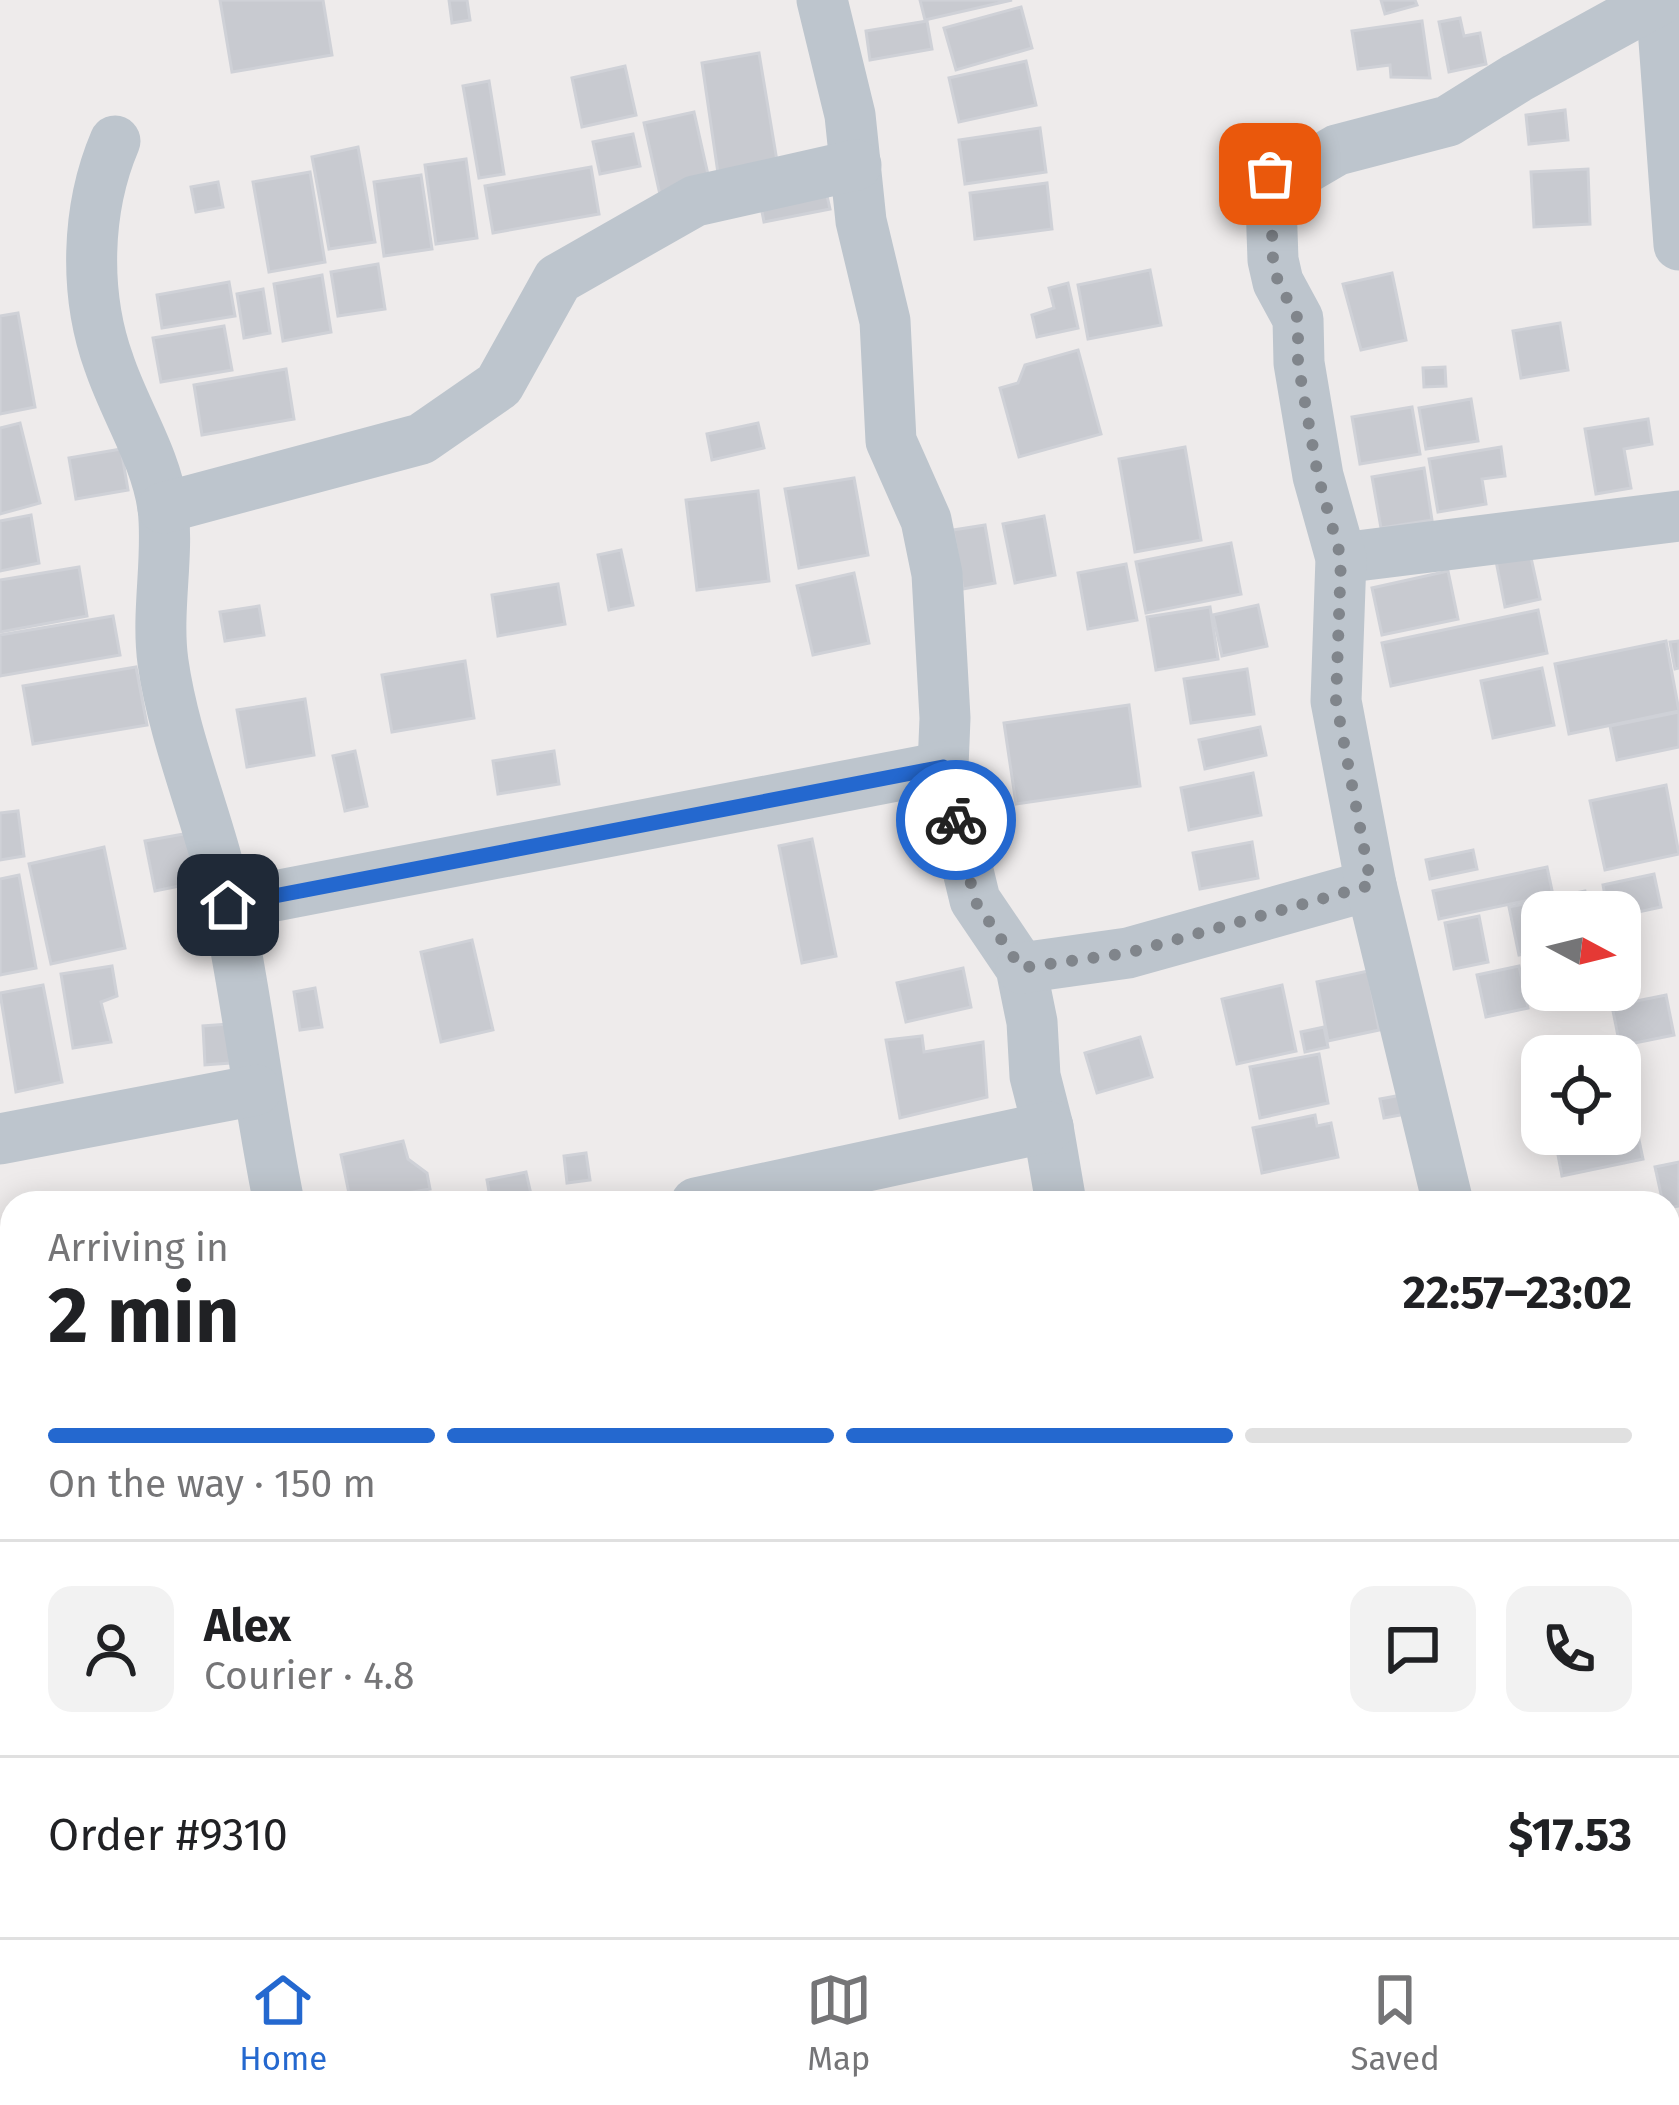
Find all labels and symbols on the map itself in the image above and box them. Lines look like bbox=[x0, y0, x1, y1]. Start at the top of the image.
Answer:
pin bbox=[1219, 123, 1321, 225]
courier bbox=[896, 760, 1016, 880]
pin bbox=[177, 854, 279, 956]
north arrow bbox=[1521, 891, 1641, 1011]

